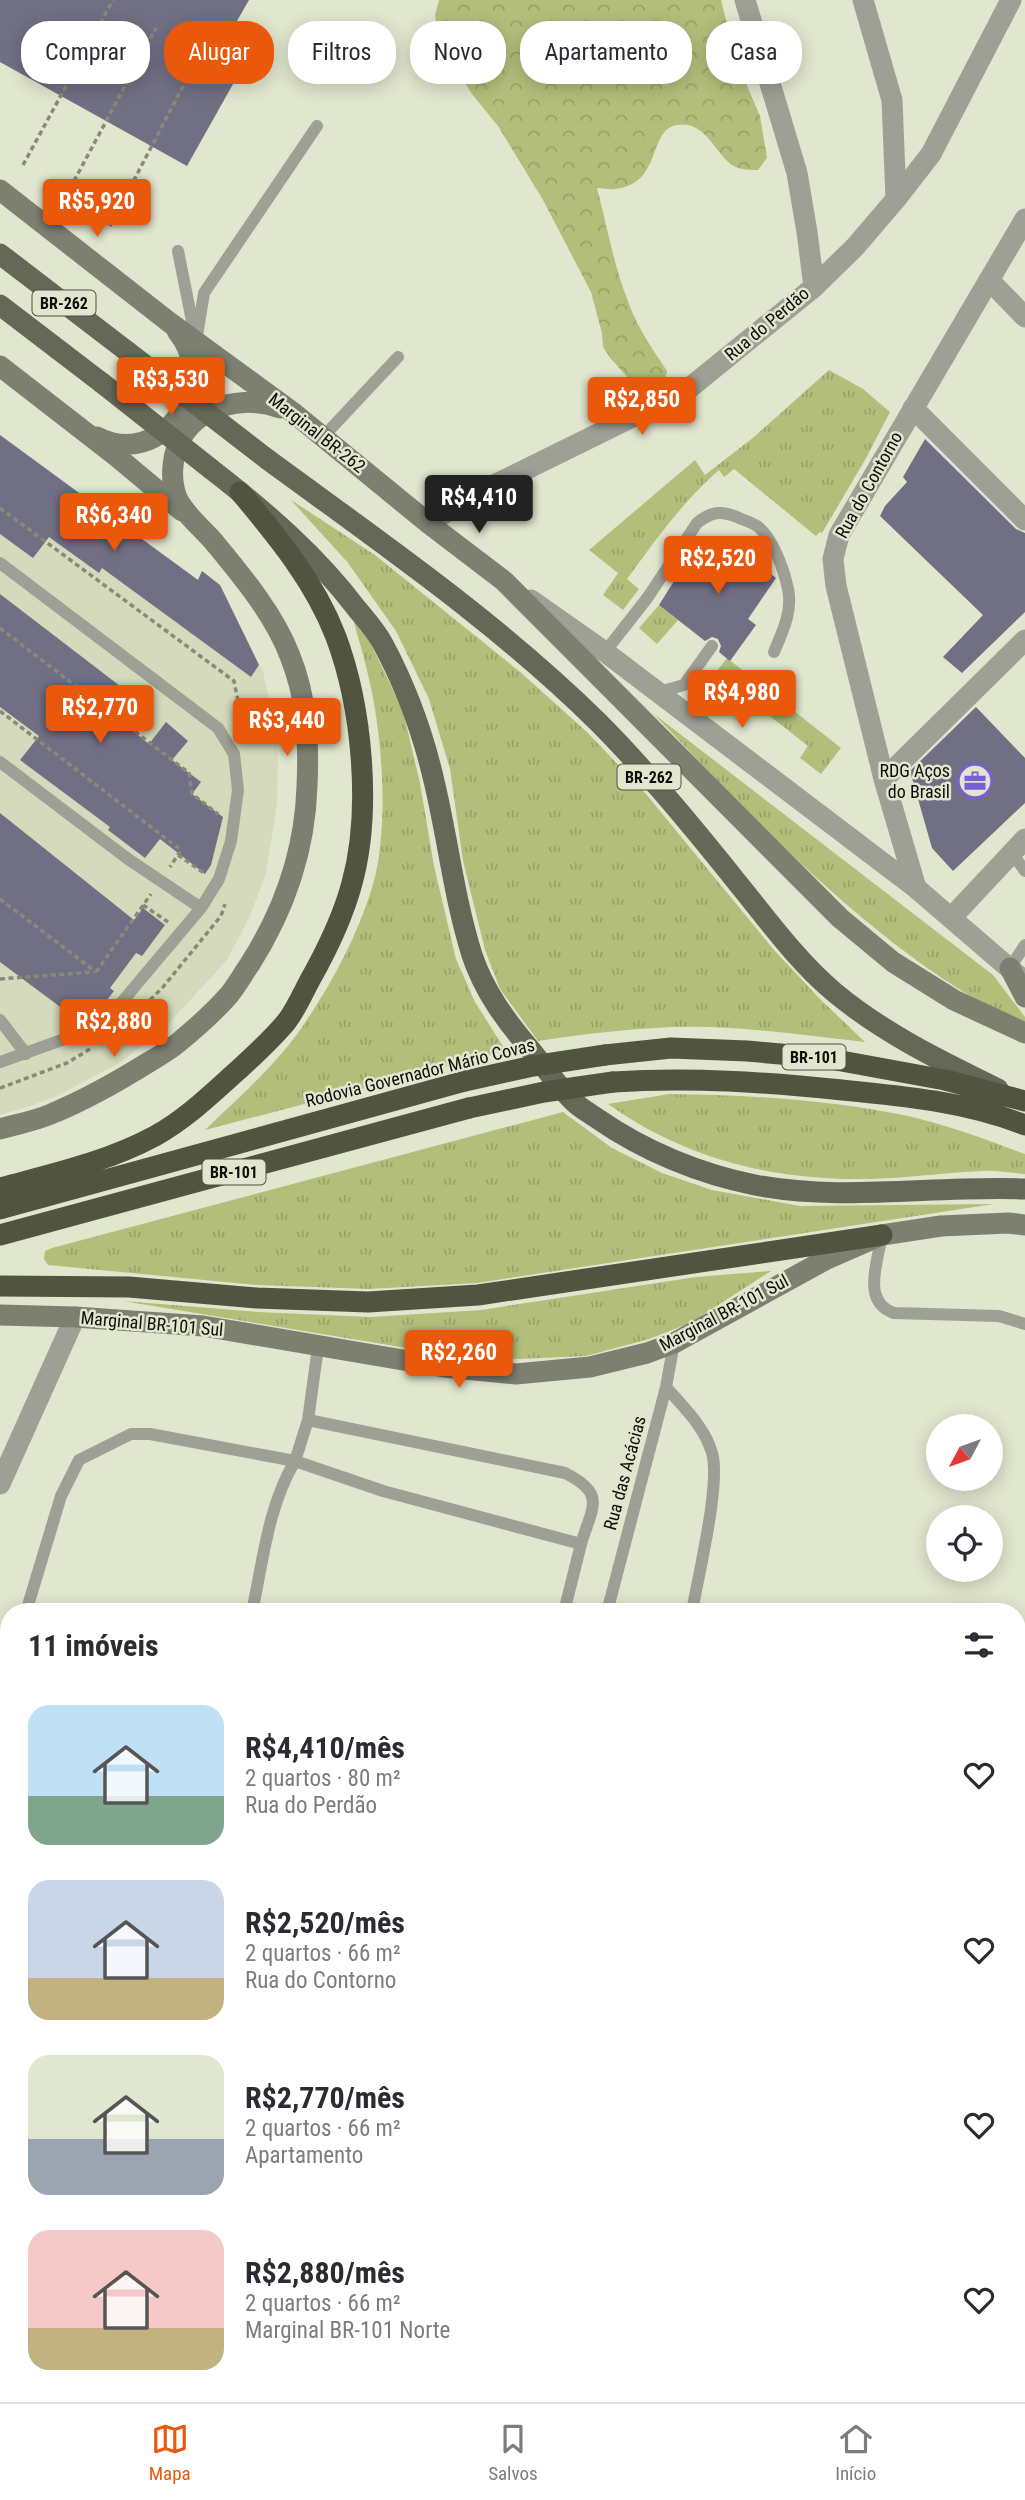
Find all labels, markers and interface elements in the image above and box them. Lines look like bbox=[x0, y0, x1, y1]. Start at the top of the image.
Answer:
chip: Comprar bbox=[21, 21, 150, 84]
chip: Alugar bbox=[164, 21, 274, 84]
chip: Filtros bbox=[288, 21, 396, 84]
chip: Novo bbox=[410, 21, 506, 84]
chip: Apartamento bbox=[520, 21, 692, 84]
chip: Casa bbox=[706, 21, 802, 84]
pin: R$5,920 bbox=[32, 180, 162, 239]
text: R$5,920 bbox=[59, 188, 135, 215]
street label: Rua do Perdão bbox=[720, 282, 813, 365]
road number: BR-262 bbox=[32, 290, 96, 316]
pin: R$3,530 bbox=[106, 358, 236, 417]
text: R$3,530 bbox=[133, 366, 209, 393]
pin: R$2,850 bbox=[577, 378, 707, 437]
text: R$2,850 bbox=[604, 386, 680, 413]
street label: Marginal BR-262 bbox=[265, 388, 370, 477]
street label: Rua do Contorno bbox=[831, 428, 906, 542]
pin: R$4,410 bbox=[414, 476, 544, 535]
text: R$4,410 bbox=[441, 484, 517, 511]
pin: R$6,340 bbox=[49, 494, 179, 553]
text: R$6,340 bbox=[76, 502, 152, 529]
pin: R$2,520 bbox=[653, 536, 783, 596]
text: R$2,520 bbox=[680, 545, 756, 572]
pin: R$4,980 bbox=[677, 670, 807, 730]
text: R$4,980 bbox=[704, 679, 780, 706]
pin: R$2,770 bbox=[35, 686, 165, 745]
text: R$2,770 bbox=[62, 694, 138, 721]
pin: R$3,440 bbox=[222, 698, 352, 758]
text: R$3,440 bbox=[249, 707, 325, 734]
place label: RDG Aços do Brasil bbox=[879, 760, 950, 802]
office icon: RDG Aços do Brasil bbox=[956, 762, 994, 800]
road number: BR-262 bbox=[618, 764, 680, 790]
pin: R$2,880 bbox=[49, 1000, 179, 1059]
text: R$2,880 bbox=[76, 1008, 152, 1035]
street label: Rodovia Governador Mário Covas bbox=[303, 1034, 537, 1111]
road number: BR-101 bbox=[782, 1044, 846, 1070]
road number: BR-101 bbox=[202, 1160, 266, 1184]
street label: Marginal BR-101 Sul bbox=[656, 1270, 792, 1355]
street label: Marginal BR-101 Sul bbox=[80, 1307, 224, 1340]
pin: R$2,260 bbox=[394, 1330, 524, 1390]
text: R$2,260 bbox=[421, 1339, 497, 1366]
street label: Rua das Acácias bbox=[599, 1413, 650, 1532]
north arrow bbox=[926, 1414, 1003, 1491]
map controls bbox=[926, 1414, 1003, 1582]
button: locate bbox=[926, 1505, 1003, 1582]
icon: filters bbox=[960, 1626, 998, 1664]
text: 11 imóveis bbox=[28, 1628, 159, 1663]
text: R$4,410/mês bbox=[245, 1730, 405, 1765]
icon: home bbox=[84, 1733, 168, 1817]
icon: heart bbox=[960, 1756, 998, 1794]
text: 2 quartos · 80 m² bbox=[245, 1765, 401, 1792]
text: Rua do Perdão bbox=[245, 1792, 377, 1819]
text: R$2,520/mês bbox=[245, 1905, 405, 1940]
icon: home bbox=[84, 1908, 168, 1992]
icon: heart bbox=[960, 1931, 998, 1969]
text: 2 quartos · 66 m² bbox=[245, 1940, 401, 1967]
text: Rua do Contorno bbox=[245, 1967, 396, 1994]
text: R$2,770/mês bbox=[245, 2080, 405, 2115]
icon: home bbox=[84, 2083, 168, 2167]
icon: heart bbox=[960, 2106, 998, 2144]
text: 2 quartos · 66 m² bbox=[245, 2115, 401, 2142]
text: Apartamento bbox=[245, 2142, 363, 2169]
text: R$2,880/mês bbox=[245, 2255, 405, 2290]
icon: home bbox=[84, 2258, 168, 2342]
icon: heart bbox=[960, 2281, 998, 2319]
text: 2 quartos · 66 m² bbox=[245, 2290, 401, 2317]
text: Marginal BR-101 Norte bbox=[245, 2317, 450, 2344]
tab: Mapa bbox=[149, 2420, 191, 2485]
tab: Salvos bbox=[488, 2420, 538, 2485]
tab: Início bbox=[835, 2420, 876, 2485]

